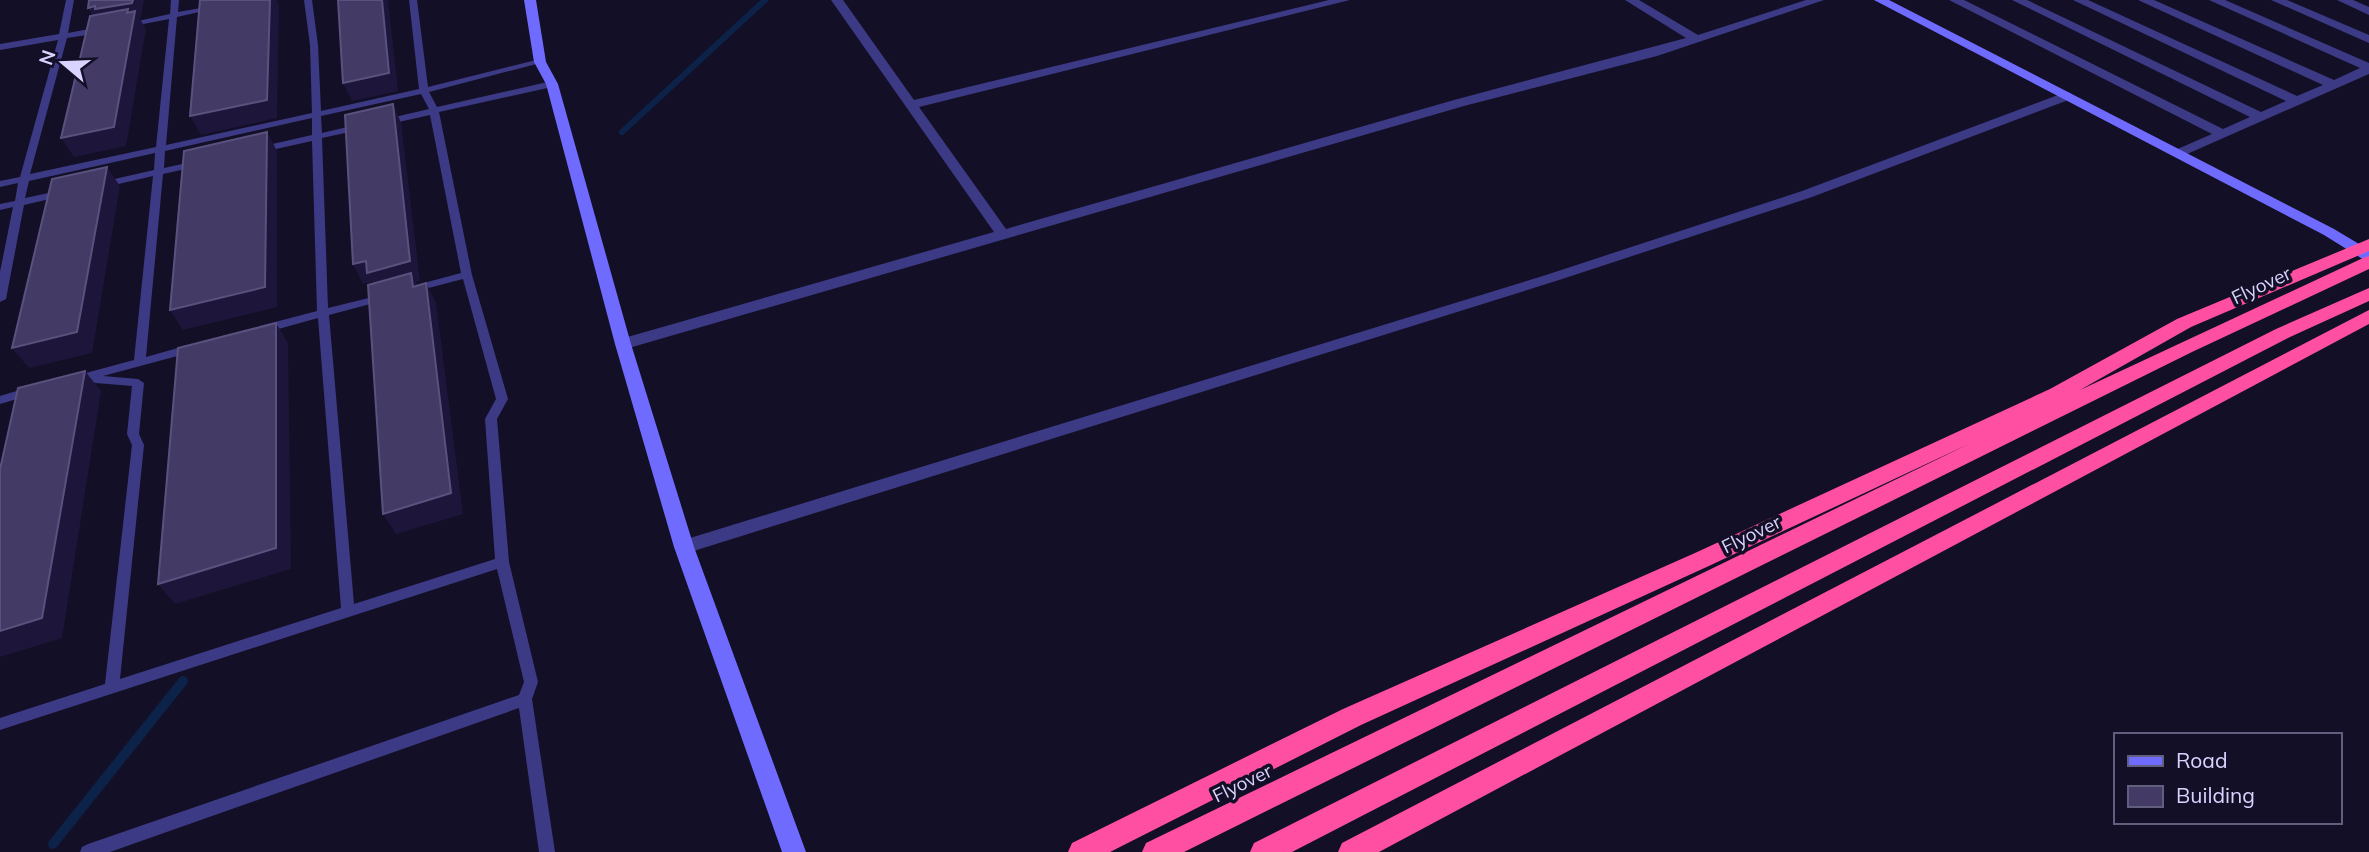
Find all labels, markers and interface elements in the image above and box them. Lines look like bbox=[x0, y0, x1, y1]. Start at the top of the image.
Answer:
north arrow bbox=[28, 28, 98, 98]
text: N bbox=[33, 47, 61, 68]
street label: Flyover bbox=[2227, 261, 2295, 309]
street label: Flyover bbox=[1717, 509, 1785, 559]
legend bbox=[2114, 733, 2341, 824]
text: Road bbox=[2176, 747, 2227, 773]
street label: Flyover bbox=[1208, 758, 1276, 808]
text: Building bbox=[2176, 782, 2255, 808]

